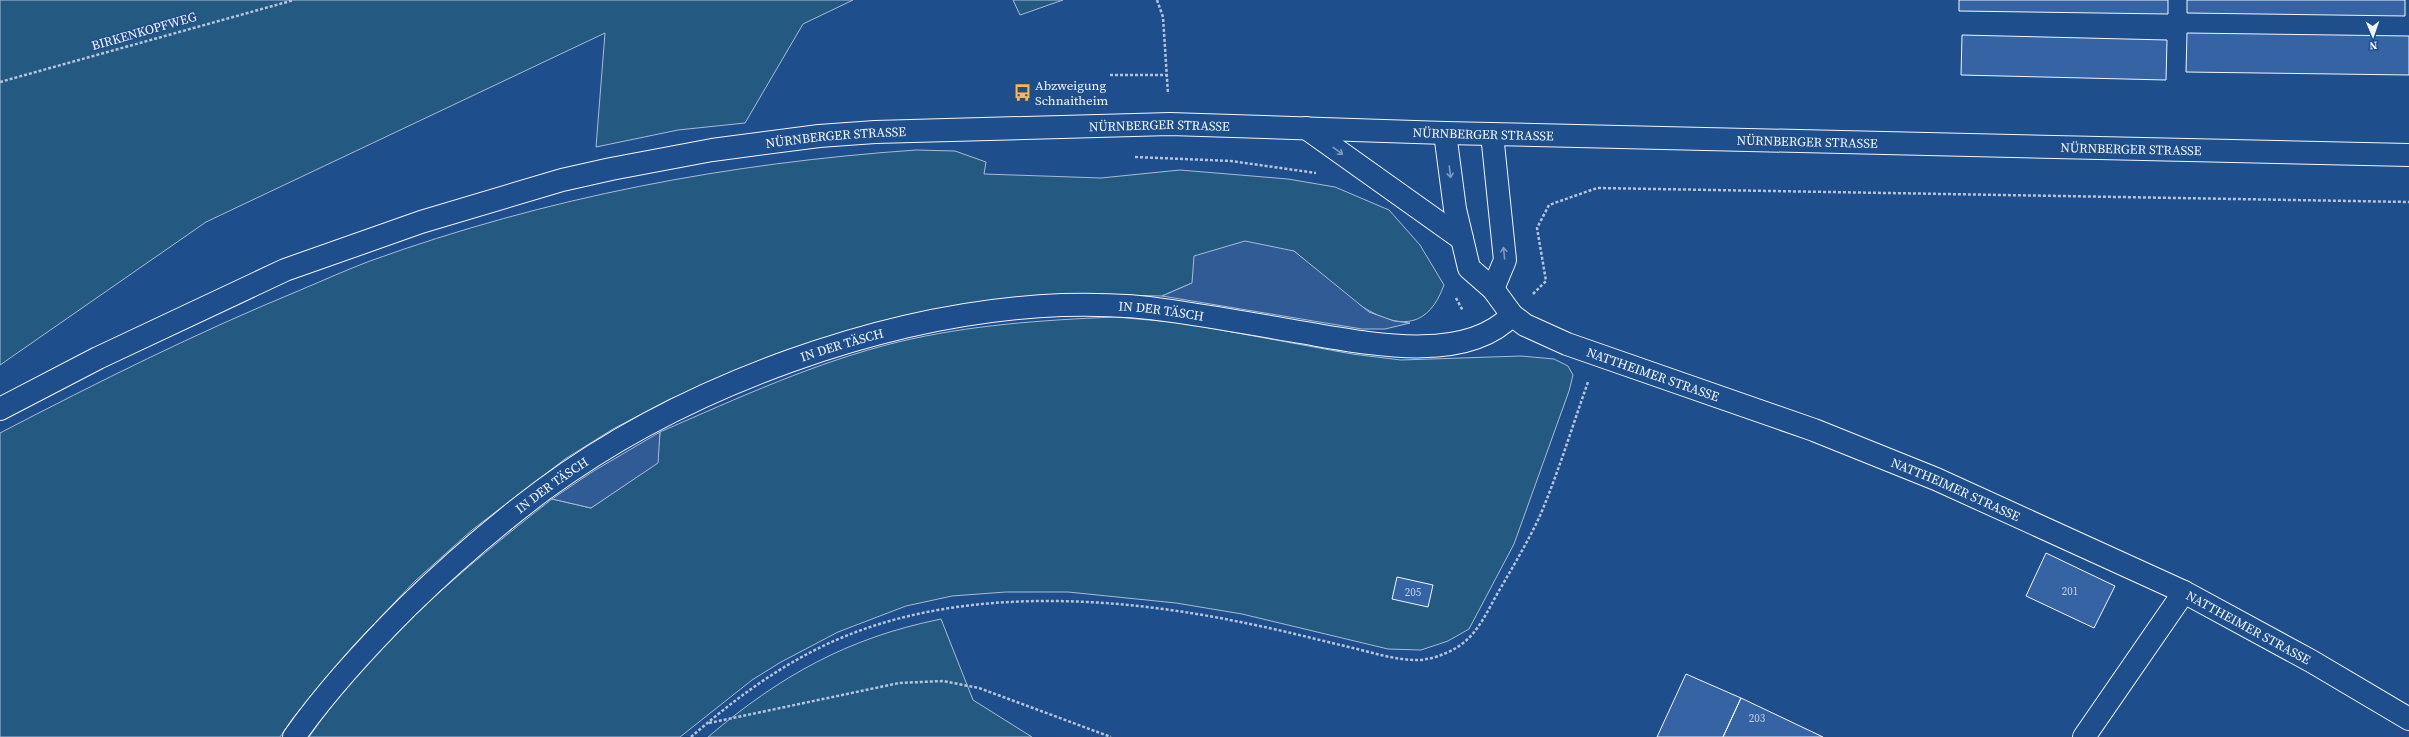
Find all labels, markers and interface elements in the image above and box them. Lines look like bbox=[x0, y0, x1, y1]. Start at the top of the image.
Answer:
street label: BIRKENKOPFWEG bbox=[90, 8, 199, 54]
north arrow bbox=[2353, 16, 2393, 56]
text: N bbox=[2369, 38, 2378, 53]
place label: Abzweigung Schnaitheim bbox=[1035, 77, 1109, 109]
bus stop icon: Abzweigung Schnaitheim bbox=[1012, 82, 1032, 102]
street label: NÜRNBERGER STRASSE bbox=[1089, 115, 1230, 135]
street label: NÜRNBERGER STRASSE bbox=[764, 123, 906, 151]
street label: NÜRNBERGER STRASSE bbox=[1412, 123, 1554, 144]
street label: NÜRNBERGER STRASSE bbox=[1736, 131, 1878, 151]
street label: NÜRNBERGER STRASSE bbox=[2060, 139, 2202, 159]
one-way arrow bbox=[1332, 147, 1343, 155]
one-way arrow bbox=[1446, 165, 1454, 178]
one-way arrow bbox=[1501, 247, 1508, 260]
street label: IN DER TÄSCH bbox=[1118, 297, 1205, 324]
street label: IN DER TÄSCH bbox=[798, 324, 885, 365]
street label: NATTHEIMER STRASSE bbox=[1584, 343, 1722, 405]
street label: IN DER TÄSCH bbox=[512, 453, 591, 517]
street label: NATTHEIMER STRASSE bbox=[1889, 453, 2023, 525]
house number: 201 bbox=[2062, 584, 2078, 599]
house number: 205 bbox=[1405, 585, 1422, 600]
street label: NATTHEIMER STRASSE bbox=[2183, 586, 2314, 668]
house number: 203 bbox=[1749, 711, 1766, 726]

